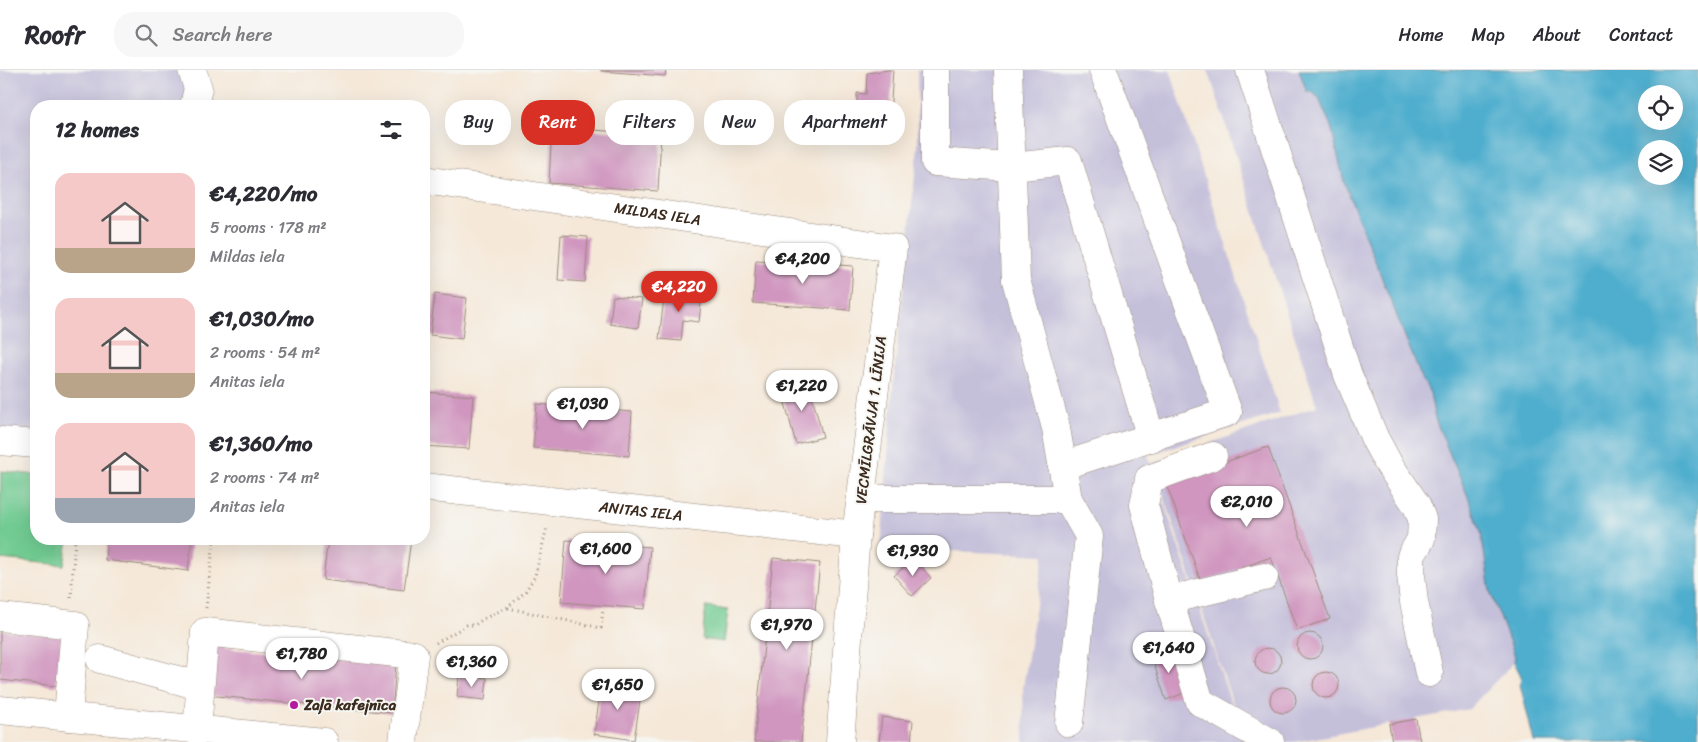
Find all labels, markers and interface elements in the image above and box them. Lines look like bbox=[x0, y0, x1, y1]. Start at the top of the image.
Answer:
search box bbox=[114, 12, 464, 57]
text: Roofr bbox=[25, 14, 84, 56]
text: Search here bbox=[172, 18, 273, 51]
text: Home bbox=[1399, 19, 1444, 51]
text: Map bbox=[1472, 19, 1505, 51]
text: About bbox=[1533, 19, 1581, 51]
text: Contact bbox=[1609, 19, 1673, 51]
icon: search bbox=[132, 21, 160, 49]
map controls bbox=[1638, 85, 1683, 185]
button: locate bbox=[1638, 85, 1683, 130]
chip: Buy bbox=[445, 100, 511, 145]
chip: Rent bbox=[521, 100, 595, 145]
chip: Filters bbox=[605, 100, 694, 145]
chip: New bbox=[704, 100, 774, 145]
chip: Apartment bbox=[784, 100, 905, 145]
text: 12 homes bbox=[55, 111, 139, 149]
icon: filters bbox=[377, 116, 405, 144]
button: layers bbox=[1638, 140, 1683, 185]
text: €4,220/mo bbox=[210, 175, 317, 213]
icon: home bbox=[95, 193, 155, 253]
street label: MILDAS IELA bbox=[613, 195, 702, 233]
text: 5 rooms · 178 m² bbox=[210, 213, 327, 242]
text: Mildas iela bbox=[210, 242, 284, 271]
pin: €4,200 bbox=[762, 242, 844, 285]
text: €4,200 bbox=[776, 244, 830, 273]
pin: €4,220 bbox=[638, 270, 720, 313]
text: €4,220 bbox=[652, 272, 706, 301]
text: €1,030/mo bbox=[210, 300, 314, 338]
icon: home bbox=[95, 318, 155, 378]
street label: VECMĪLGRĀVJA 1. LĪNIJA bbox=[848, 334, 894, 506]
text: 2 rooms · 54 m² bbox=[210, 338, 320, 367]
text: Anitas iela bbox=[210, 367, 285, 396]
pin: €1,220 bbox=[761, 370, 843, 412]
text: €1,220 bbox=[777, 371, 827, 400]
pin: €1,030 bbox=[542, 388, 624, 430]
text: €1,030 bbox=[558, 389, 608, 418]
text: €1,360/mo bbox=[210, 425, 313, 463]
icon: home bbox=[95, 443, 155, 503]
text: 2 rooms · 74 m² bbox=[210, 463, 320, 492]
pin: €2,010 bbox=[1206, 486, 1288, 528]
text: €2,010 bbox=[1221, 487, 1273, 516]
text: Anitas iela bbox=[210, 492, 285, 521]
street label: ANITAS IELA bbox=[597, 493, 684, 529]
pin: €1,600 bbox=[565, 532, 647, 575]
text: €1,600 bbox=[580, 534, 632, 563]
pin: €1,930 bbox=[872, 534, 954, 577]
text: €1,930 bbox=[888, 536, 938, 565]
pin: €1,970 bbox=[746, 608, 828, 651]
text: €1,970 bbox=[762, 610, 812, 639]
pin: €1,640 bbox=[1128, 632, 1210, 674]
text: €1,640 bbox=[1144, 633, 1195, 662]
pin: €1,780 bbox=[261, 638, 343, 680]
text: €1,780 bbox=[277, 639, 327, 668]
pin: €1,360 bbox=[431, 646, 513, 688]
text: €1,360 bbox=[447, 647, 497, 676]
pin: €1,650 bbox=[577, 668, 659, 711]
text: €1,650 bbox=[593, 670, 643, 699]
place label: Zaļā kafejnīca bbox=[303, 692, 397, 718]
marker: Zaļā kafejnīca bbox=[288, 699, 300, 711]

